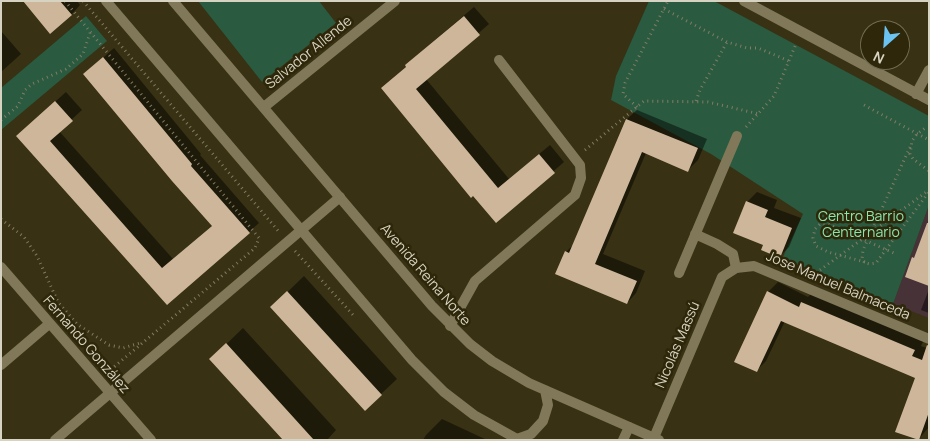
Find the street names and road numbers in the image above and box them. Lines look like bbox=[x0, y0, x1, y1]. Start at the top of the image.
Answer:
street label: Salvador Allende bbox=[262, 13, 356, 93]
street label: Avenida Reina Norte bbox=[376, 221, 474, 329]
street label: Jose Manuel Balmaceda bbox=[764, 248, 912, 324]
street label: Fernando González bbox=[39, 293, 133, 397]
street label: Nicolás Massú bbox=[652, 299, 704, 391]

